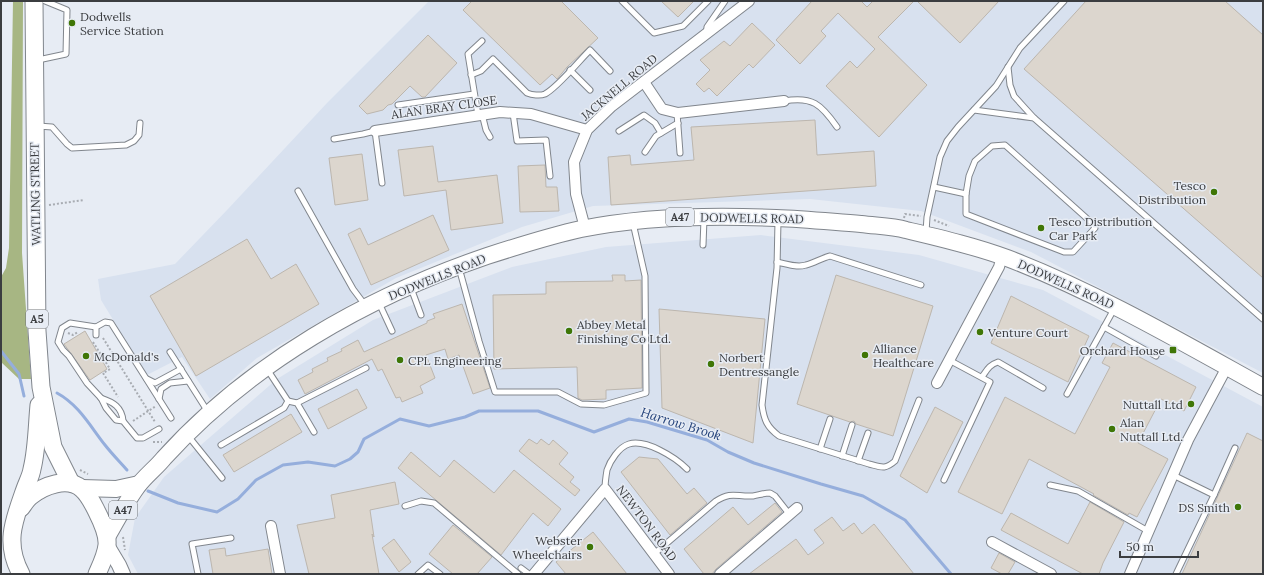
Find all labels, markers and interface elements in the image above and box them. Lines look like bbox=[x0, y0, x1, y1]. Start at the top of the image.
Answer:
place label: Dodwells Service Station bbox=[80, 9, 164, 38]
marker: Dodwells Service Station bbox=[67, 18, 77, 28]
street label: JACKNELL ROAD bbox=[577, 51, 660, 124]
street label: ALAN BRAY CLOSE bbox=[389, 92, 498, 122]
street label: WATLING STREET bbox=[27, 142, 43, 246]
place label: Tesco Distribution bbox=[1138, 178, 1206, 207]
marker: Tesco Distribution bbox=[1209, 187, 1219, 197]
road number: A47 bbox=[666, 208, 694, 226]
street label: DODWELLS ROAD bbox=[700, 210, 804, 226]
place label: Tesco Distribution Car Park bbox=[1049, 214, 1152, 243]
marker: Tesco Distribution Car Park bbox=[1036, 223, 1046, 233]
street label: DODWELLS ROAD bbox=[386, 251, 488, 303]
street label: DODWELLS ROAD bbox=[1016, 256, 1116, 312]
road number: A5 bbox=[26, 310, 48, 328]
place label: Abbey Metal Finishing Co Ltd. bbox=[576, 317, 671, 346]
place label: Venture Court bbox=[987, 325, 1068, 340]
marker: Abbey Metal Finishing Co Ltd. bbox=[564, 326, 574, 336]
marker: Venture Court bbox=[975, 327, 985, 337]
place label: Alliance Healthcare bbox=[872, 341, 935, 370]
place label: Orchard House bbox=[1080, 343, 1165, 358]
marker: Orchard House bbox=[1168, 345, 1178, 355]
place label: McDonald's bbox=[94, 349, 159, 364]
place label: Norbert Dentressangle bbox=[719, 350, 800, 379]
marker: Alliance Healthcare bbox=[860, 350, 870, 360]
marker: McDonald's bbox=[81, 351, 91, 361]
place label: CPL Engineering bbox=[408, 353, 502, 368]
marker: CPL Engineering bbox=[395, 355, 405, 365]
marker: Norbert Dentressangle bbox=[706, 359, 716, 369]
place label: Nuttall Ltd bbox=[1123, 397, 1183, 412]
marker: Nuttall Ltd bbox=[1186, 399, 1196, 409]
water label: Harrow Brook bbox=[639, 404, 724, 444]
place label: Alan Nuttall Ltd. bbox=[1119, 415, 1183, 444]
marker: Alan Nuttall Ltd. bbox=[1107, 424, 1117, 434]
street label: NEWTON ROAD bbox=[613, 482, 681, 564]
place label: DS Smith bbox=[1178, 500, 1230, 515]
road number: A47 bbox=[109, 501, 137, 519]
marker: DS Smith bbox=[1233, 502, 1243, 512]
place label: Webster Wheelchairs bbox=[513, 533, 583, 562]
scale bar bbox=[1120, 533, 1198, 559]
text: 50 m bbox=[1126, 539, 1154, 554]
marker: Webster Wheelchairs bbox=[585, 542, 595, 552]

